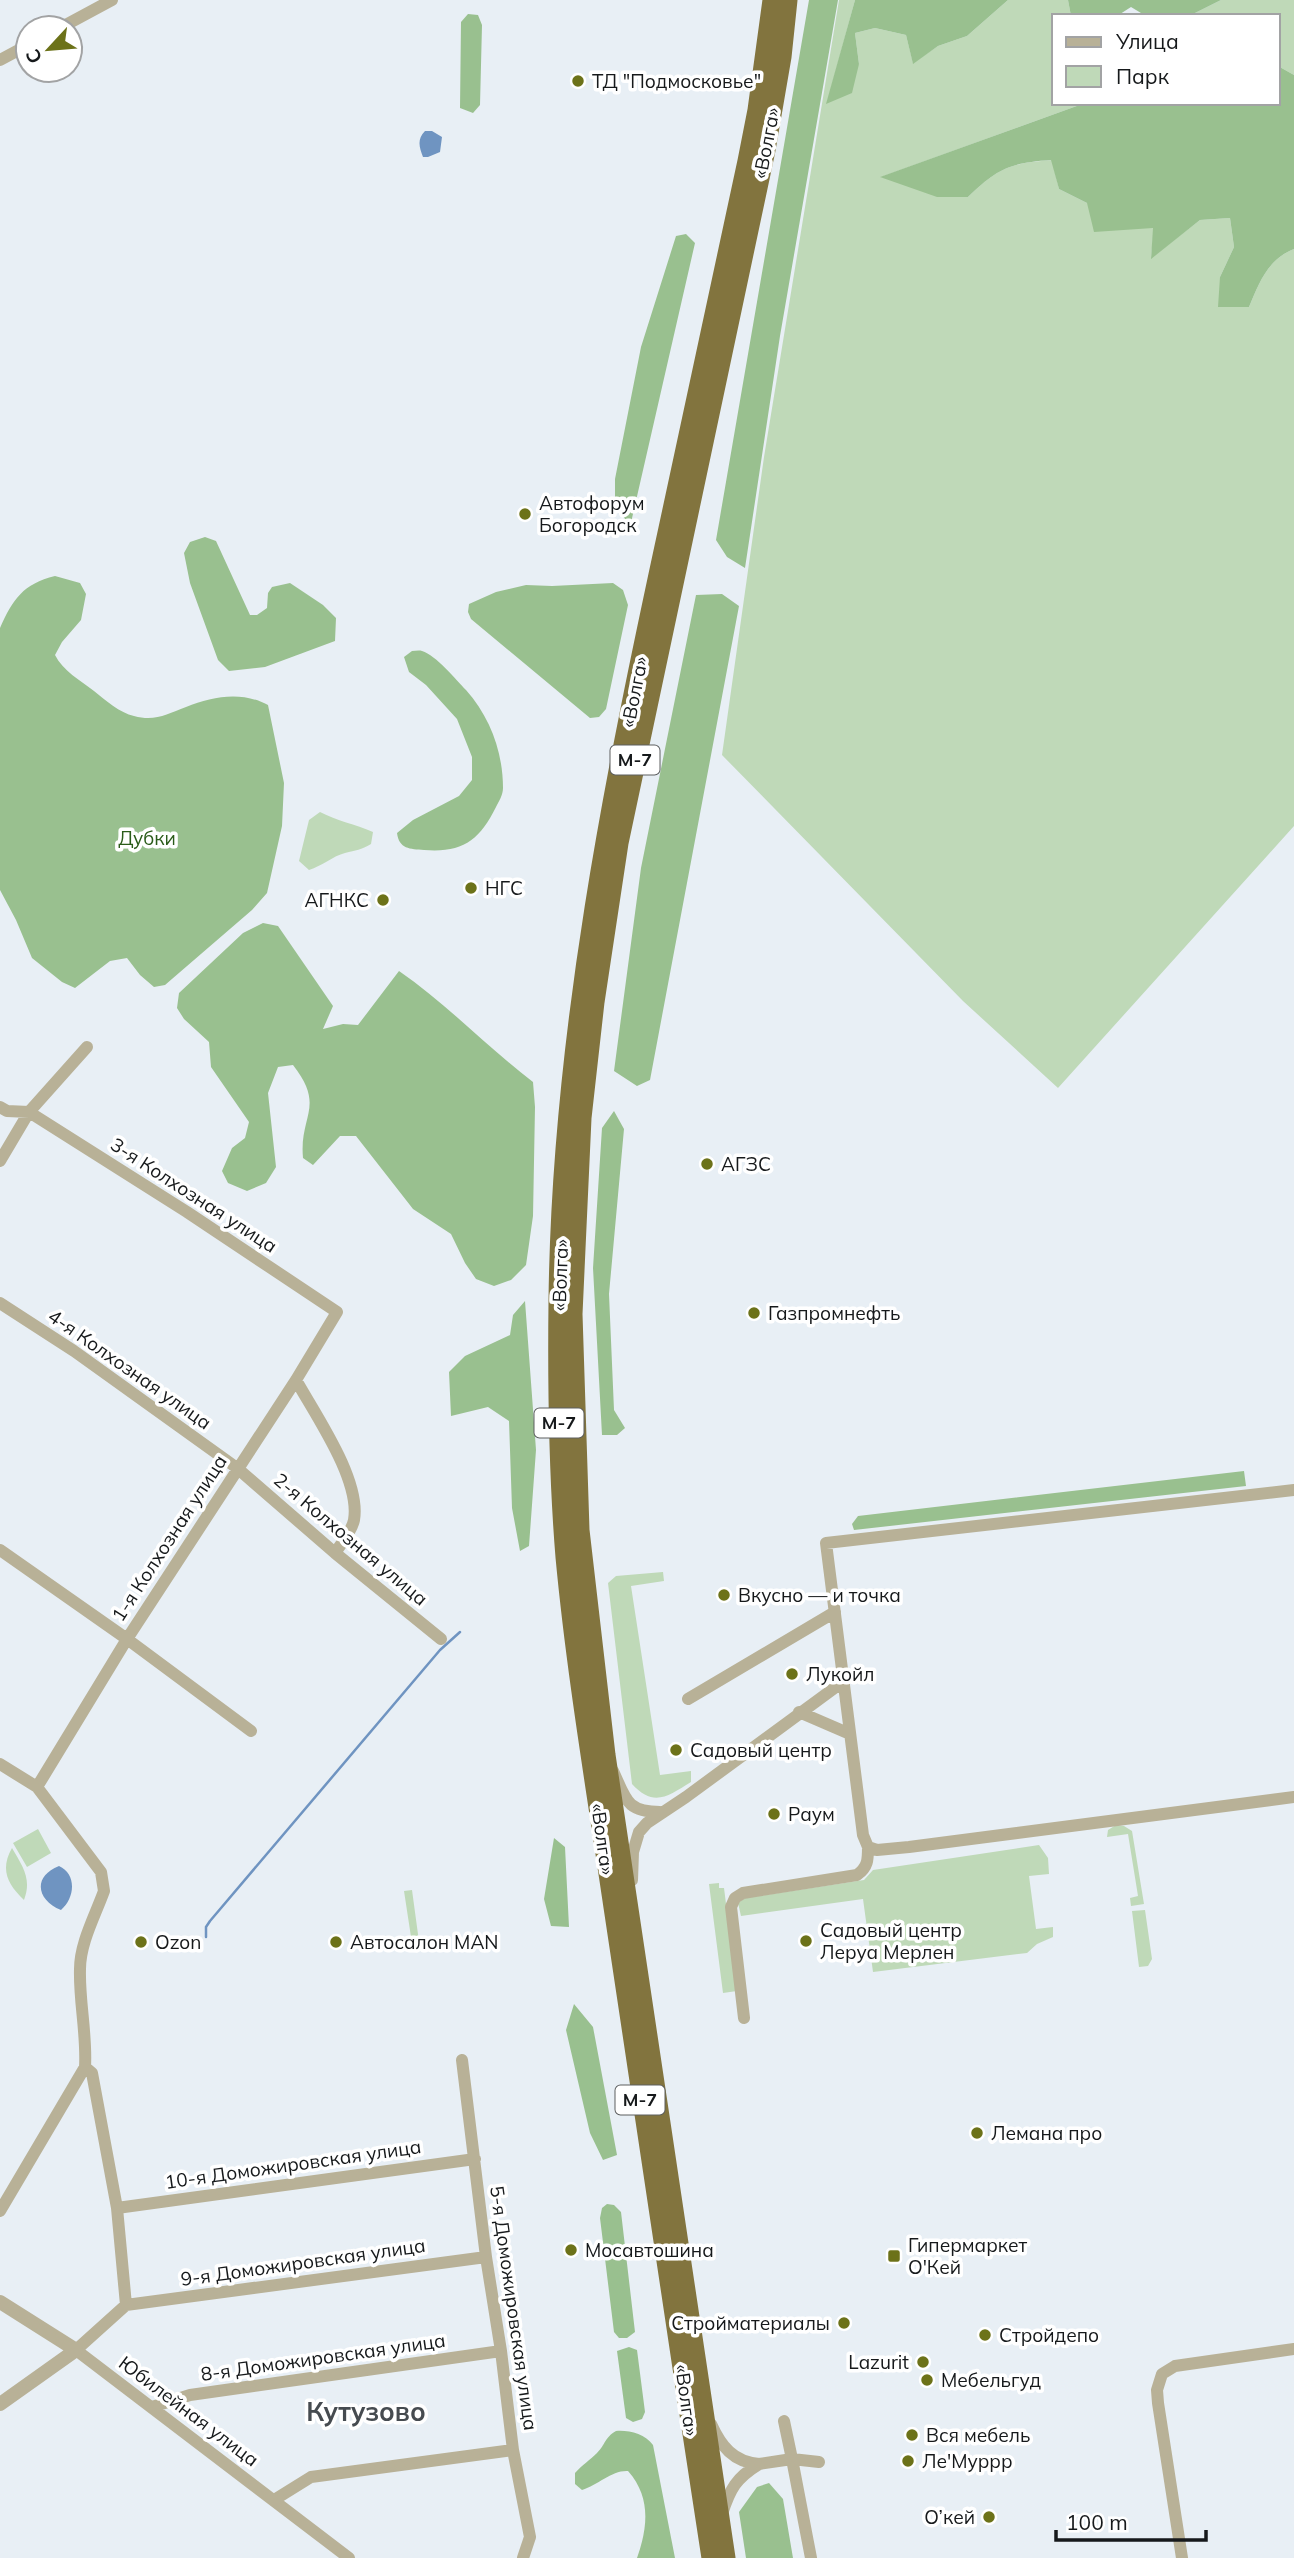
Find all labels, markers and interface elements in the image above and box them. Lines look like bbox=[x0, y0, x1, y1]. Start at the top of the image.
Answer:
north arrow bbox=[14, 14, 84, 84]
legend bbox=[1052, 14, 1280, 105]
text: Улица bbox=[1115, 28, 1179, 54]
text: С bbox=[20, 45, 47, 68]
text: Парк bbox=[1116, 63, 1170, 89]
place label: ТД "Подмосковье" bbox=[592, 69, 761, 93]
marker: ТД "Подмосковье" bbox=[570, 73, 586, 89]
street label: «Волга» bbox=[747, 105, 785, 181]
place label: Автофорум Богородск bbox=[539, 491, 645, 537]
marker: Автофорум Богородск bbox=[517, 506, 533, 522]
street label: «Волга» bbox=[615, 654, 653, 730]
road number: М-7 bbox=[610, 746, 660, 774]
park label: Дубки bbox=[118, 826, 176, 850]
place label: НГС bbox=[485, 876, 523, 900]
marker: НГС bbox=[463, 880, 479, 896]
place label: АГНКС bbox=[305, 888, 369, 912]
marker: АГНКС bbox=[375, 892, 391, 908]
street label: 3-я Колхозная улица bbox=[106, 1132, 282, 1258]
place label: АГЗС bbox=[721, 1152, 771, 1176]
marker: АГЗС bbox=[699, 1156, 715, 1172]
street label: «Волга» bbox=[547, 1239, 573, 1311]
place label: Газпромнефть bbox=[768, 1301, 900, 1325]
street label: 4-я Колхозная улица bbox=[44, 1304, 216, 1434]
marker: Газпромнефть bbox=[746, 1305, 762, 1321]
road number: М-7 bbox=[534, 1408, 584, 1438]
street label: 1-я Колхозная улица bbox=[106, 1450, 232, 1626]
street label: 2-я Колхозная улица bbox=[269, 1468, 433, 1610]
place label: Вкусно — и точка bbox=[738, 1583, 901, 1607]
marker: Вкусно — и точка bbox=[716, 1587, 732, 1603]
place label: Лукойл bbox=[806, 1662, 874, 1686]
marker: Лукойл bbox=[784, 1666, 800, 1682]
place label: Садовый центр bbox=[690, 1738, 832, 1762]
marker: Садовый центр bbox=[668, 1742, 684, 1758]
street label: «Волга» bbox=[586, 1802, 620, 1876]
place label: Раум bbox=[788, 1802, 835, 1826]
marker: Раум bbox=[766, 1806, 782, 1822]
place label: Садовый центр Леруа Мерлен bbox=[820, 1918, 962, 1964]
place label: Ozon bbox=[155, 1930, 201, 1954]
place label: Автосалон MAN bbox=[350, 1930, 499, 1954]
marker: Садовый центр Леруа Мерлен bbox=[798, 1933, 814, 1949]
marker: Ozon bbox=[133, 1934, 149, 1950]
marker: Автосалон MAN bbox=[328, 1934, 344, 1950]
road number: М-7 bbox=[616, 2086, 664, 2114]
place label: Лемана про bbox=[991, 2121, 1102, 2145]
marker: Лемана про bbox=[969, 2125, 985, 2141]
street label: 10-я Доможировская улица bbox=[163, 2134, 423, 2194]
street label: 5-я Доможировская улица bbox=[485, 2184, 543, 2432]
street label: 9-я Доможировская улица bbox=[179, 2233, 427, 2291]
place label: Гипермаркет О'Кей bbox=[908, 2233, 1027, 2279]
place label: Мосавтошина bbox=[585, 2238, 714, 2262]
marker: Мосавтошина bbox=[563, 2242, 579, 2258]
marker: Гипермаркет О'Кей bbox=[886, 2248, 902, 2264]
place label: Стройматериалы bbox=[671, 2311, 830, 2335]
marker: Стройматериалы bbox=[836, 2315, 852, 2331]
place label: Стройдепо bbox=[999, 2323, 1099, 2347]
marker: Стройдепо bbox=[977, 2327, 993, 2343]
street label: 8-я Доможировская улица bbox=[199, 2328, 447, 2386]
place label: Lazurit bbox=[848, 2350, 909, 2374]
street label: Юбилейная улица bbox=[114, 2351, 264, 2471]
marker: Lazurit bbox=[915, 2354, 931, 2370]
street label: «Волга» bbox=[670, 2363, 704, 2437]
place label: Мебельгуд bbox=[941, 2368, 1041, 2392]
marker: Мебельгуд bbox=[919, 2372, 935, 2388]
district label: Кутузово bbox=[306, 2395, 426, 2428]
place label: Вся мебель bbox=[926, 2423, 1030, 2447]
marker: Вся мебель bbox=[904, 2427, 920, 2443]
place label: Ле'Муррр bbox=[922, 2449, 1013, 2473]
marker: Ле'Муррр bbox=[900, 2453, 916, 2469]
scale bar bbox=[1056, 2498, 1206, 2542]
place label: О’кей bbox=[924, 2505, 975, 2529]
marker: О’кей bbox=[981, 2509, 997, 2525]
text: 100 m bbox=[1066, 2509, 1128, 2535]

